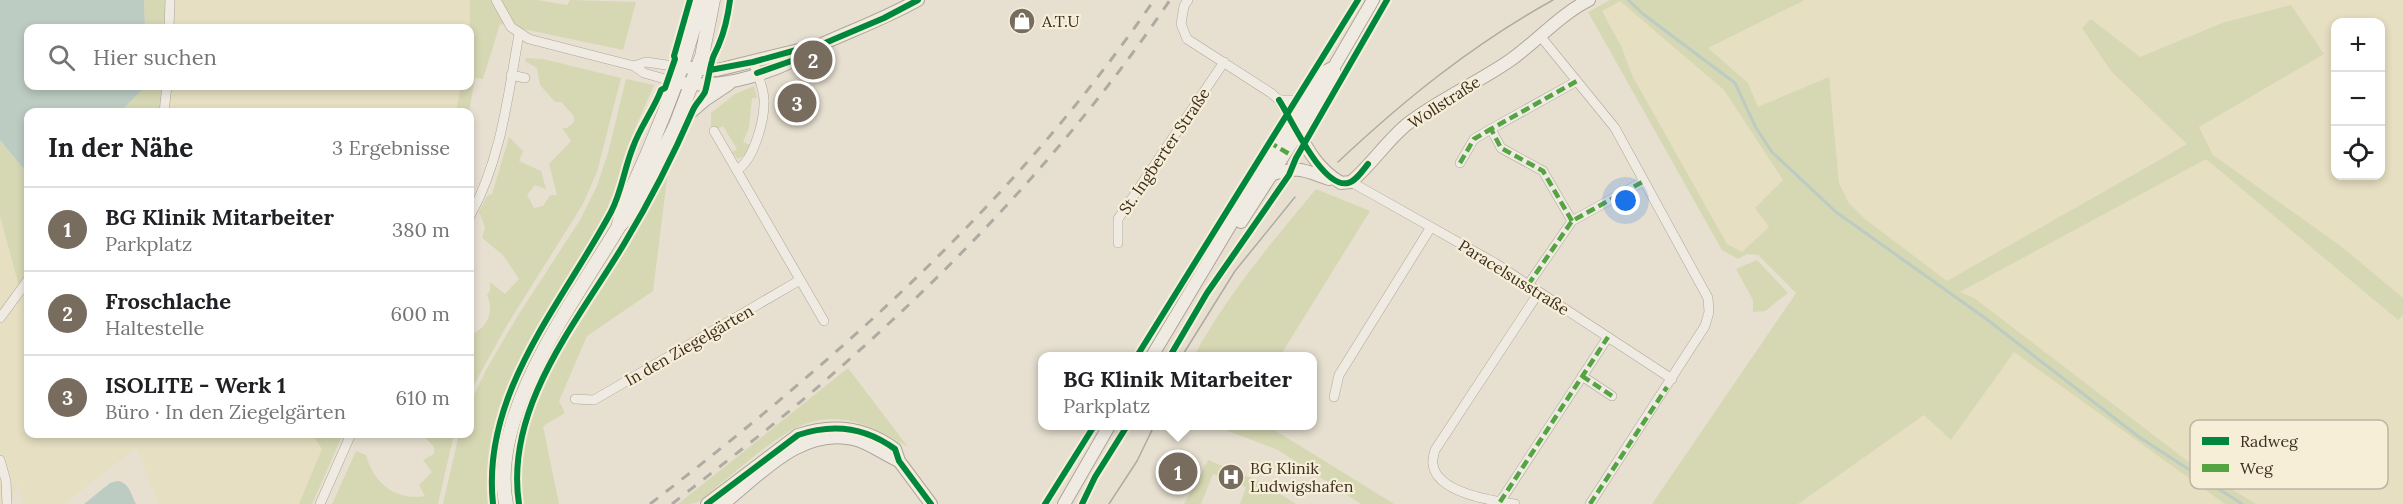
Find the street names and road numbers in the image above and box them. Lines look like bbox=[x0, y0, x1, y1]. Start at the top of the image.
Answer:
street label: Wollstraße bbox=[1404, 71, 1484, 133]
street label: St. Ingberter Straße bbox=[1114, 84, 1214, 218]
street label: Paracelsusstraße bbox=[1455, 235, 1573, 319]
street label: In den Ziegelgärten bbox=[621, 300, 757, 390]

